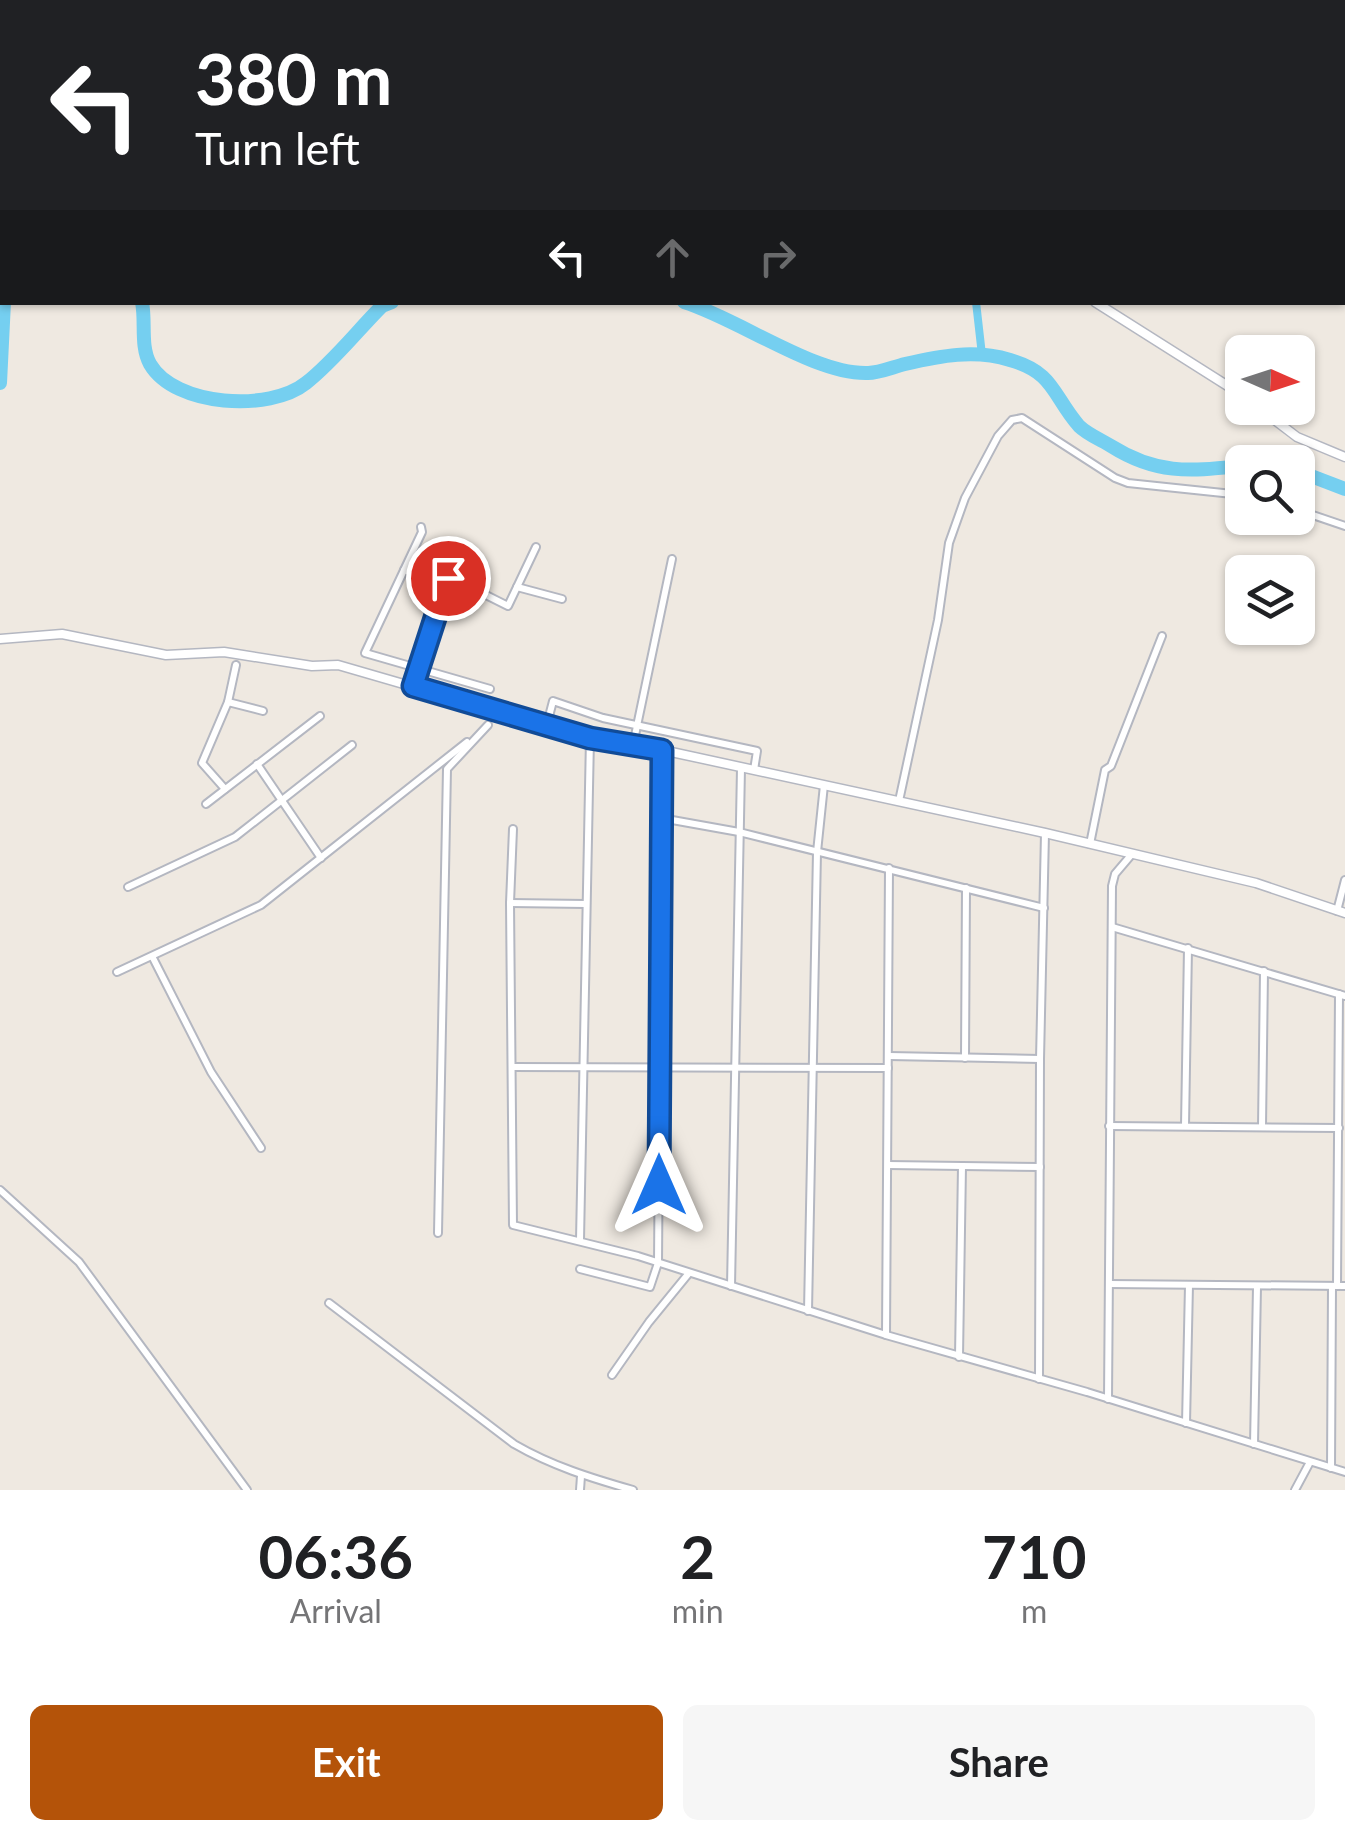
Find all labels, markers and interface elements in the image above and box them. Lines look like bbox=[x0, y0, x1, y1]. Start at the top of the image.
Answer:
text: 380 m bbox=[195, 36, 392, 120]
icon: left bbox=[30, 40, 160, 170]
text: Turn left bbox=[195, 121, 360, 175]
icon: left bbox=[540, 230, 595, 285]
icon: ahead bbox=[645, 230, 700, 285]
icon: right bbox=[750, 230, 805, 285]
north arrow bbox=[1225, 335, 1315, 425]
map controls bbox=[1225, 335, 1315, 645]
button: search bbox=[1225, 445, 1315, 535]
pin bbox=[406, 536, 491, 621]
icon: arrive bbox=[421, 551, 476, 606]
button: layers bbox=[1225, 555, 1315, 645]
position arrow bbox=[607, 1133, 711, 1237]
text: 06:36 bbox=[259, 1520, 413, 1592]
text: 2 bbox=[680, 1520, 715, 1592]
text: 710 bbox=[982, 1520, 1086, 1592]
text: Arrival bbox=[290, 1591, 382, 1630]
text: min bbox=[672, 1591, 724, 1630]
text: m bbox=[1021, 1591, 1047, 1630]
button: Exit bbox=[30, 1705, 663, 1820]
button: Share bbox=[683, 1705, 1315, 1820]

